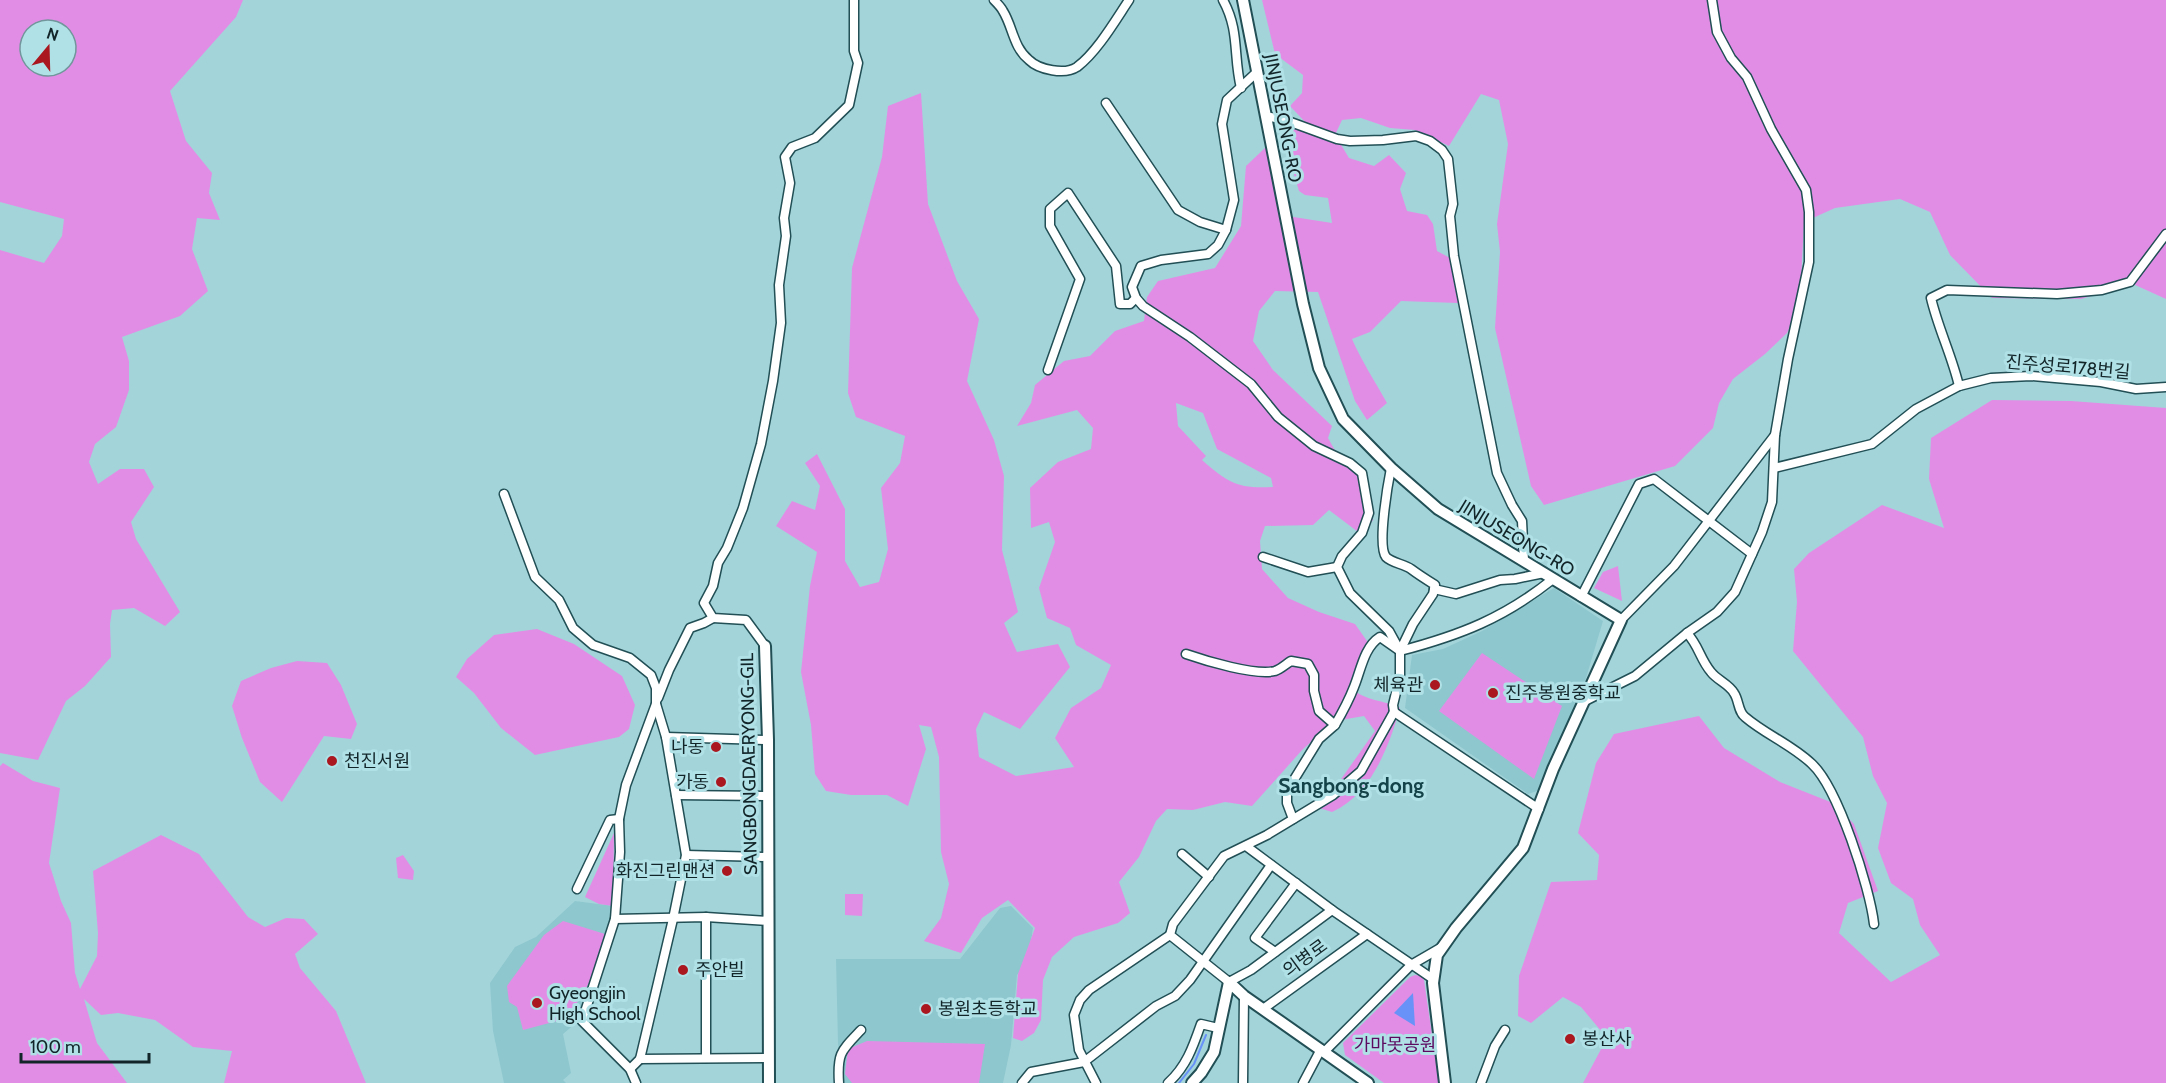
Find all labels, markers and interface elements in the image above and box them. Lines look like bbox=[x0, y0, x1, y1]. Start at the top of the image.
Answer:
north arrow bbox=[18, 18, 78, 78]
text: N bbox=[44, 23, 61, 45]
street label: JINJUSEONG-RO bbox=[1260, 51, 1306, 184]
street label: 진주성로178번길 bbox=[2005, 351, 2131, 383]
street label: JINJUSEONG-RO bbox=[1454, 494, 1579, 581]
street label: SANGBONGDAERYONG-GIL bbox=[736, 653, 762, 875]
place label: 체육관 bbox=[1373, 674, 1423, 696]
marker: 체육관 bbox=[1428, 678, 1442, 692]
place label: 진주봉원중학교 bbox=[1505, 682, 1621, 704]
marker: 진주봉원중학교 bbox=[1486, 686, 1500, 700]
place label: 나동 bbox=[671, 736, 704, 758]
marker: 나동 bbox=[709, 740, 723, 754]
place label: 천진서원 bbox=[344, 750, 410, 772]
marker: 천진서원 bbox=[325, 754, 339, 768]
place label: 가동 bbox=[676, 771, 709, 793]
district label: Sangbong-dong bbox=[1278, 773, 1424, 798]
marker: 가동 bbox=[714, 775, 728, 789]
place label: 화진그린맨션 bbox=[616, 860, 715, 882]
marker: 화진그린맨션 bbox=[720, 864, 734, 878]
street label: 의병로 bbox=[1278, 934, 1332, 982]
place label: 주안빌 bbox=[695, 959, 745, 981]
marker: 주안빌 bbox=[676, 963, 690, 977]
place label: Gyeongjin High School bbox=[549, 982, 641, 1025]
marker: Gyeongjin High School bbox=[530, 996, 544, 1010]
place label: 봉원초등학교 bbox=[938, 998, 1037, 1020]
marker: 봉원초등학교 bbox=[919, 1002, 933, 1016]
scale bar bbox=[21, 1026, 148, 1064]
place label: 봉산사 bbox=[1582, 1028, 1632, 1050]
marker: 봉산사 bbox=[1563, 1032, 1577, 1046]
park label: 가마못공원 bbox=[1354, 1034, 1436, 1056]
text: 100 m bbox=[30, 1036, 81, 1058]

